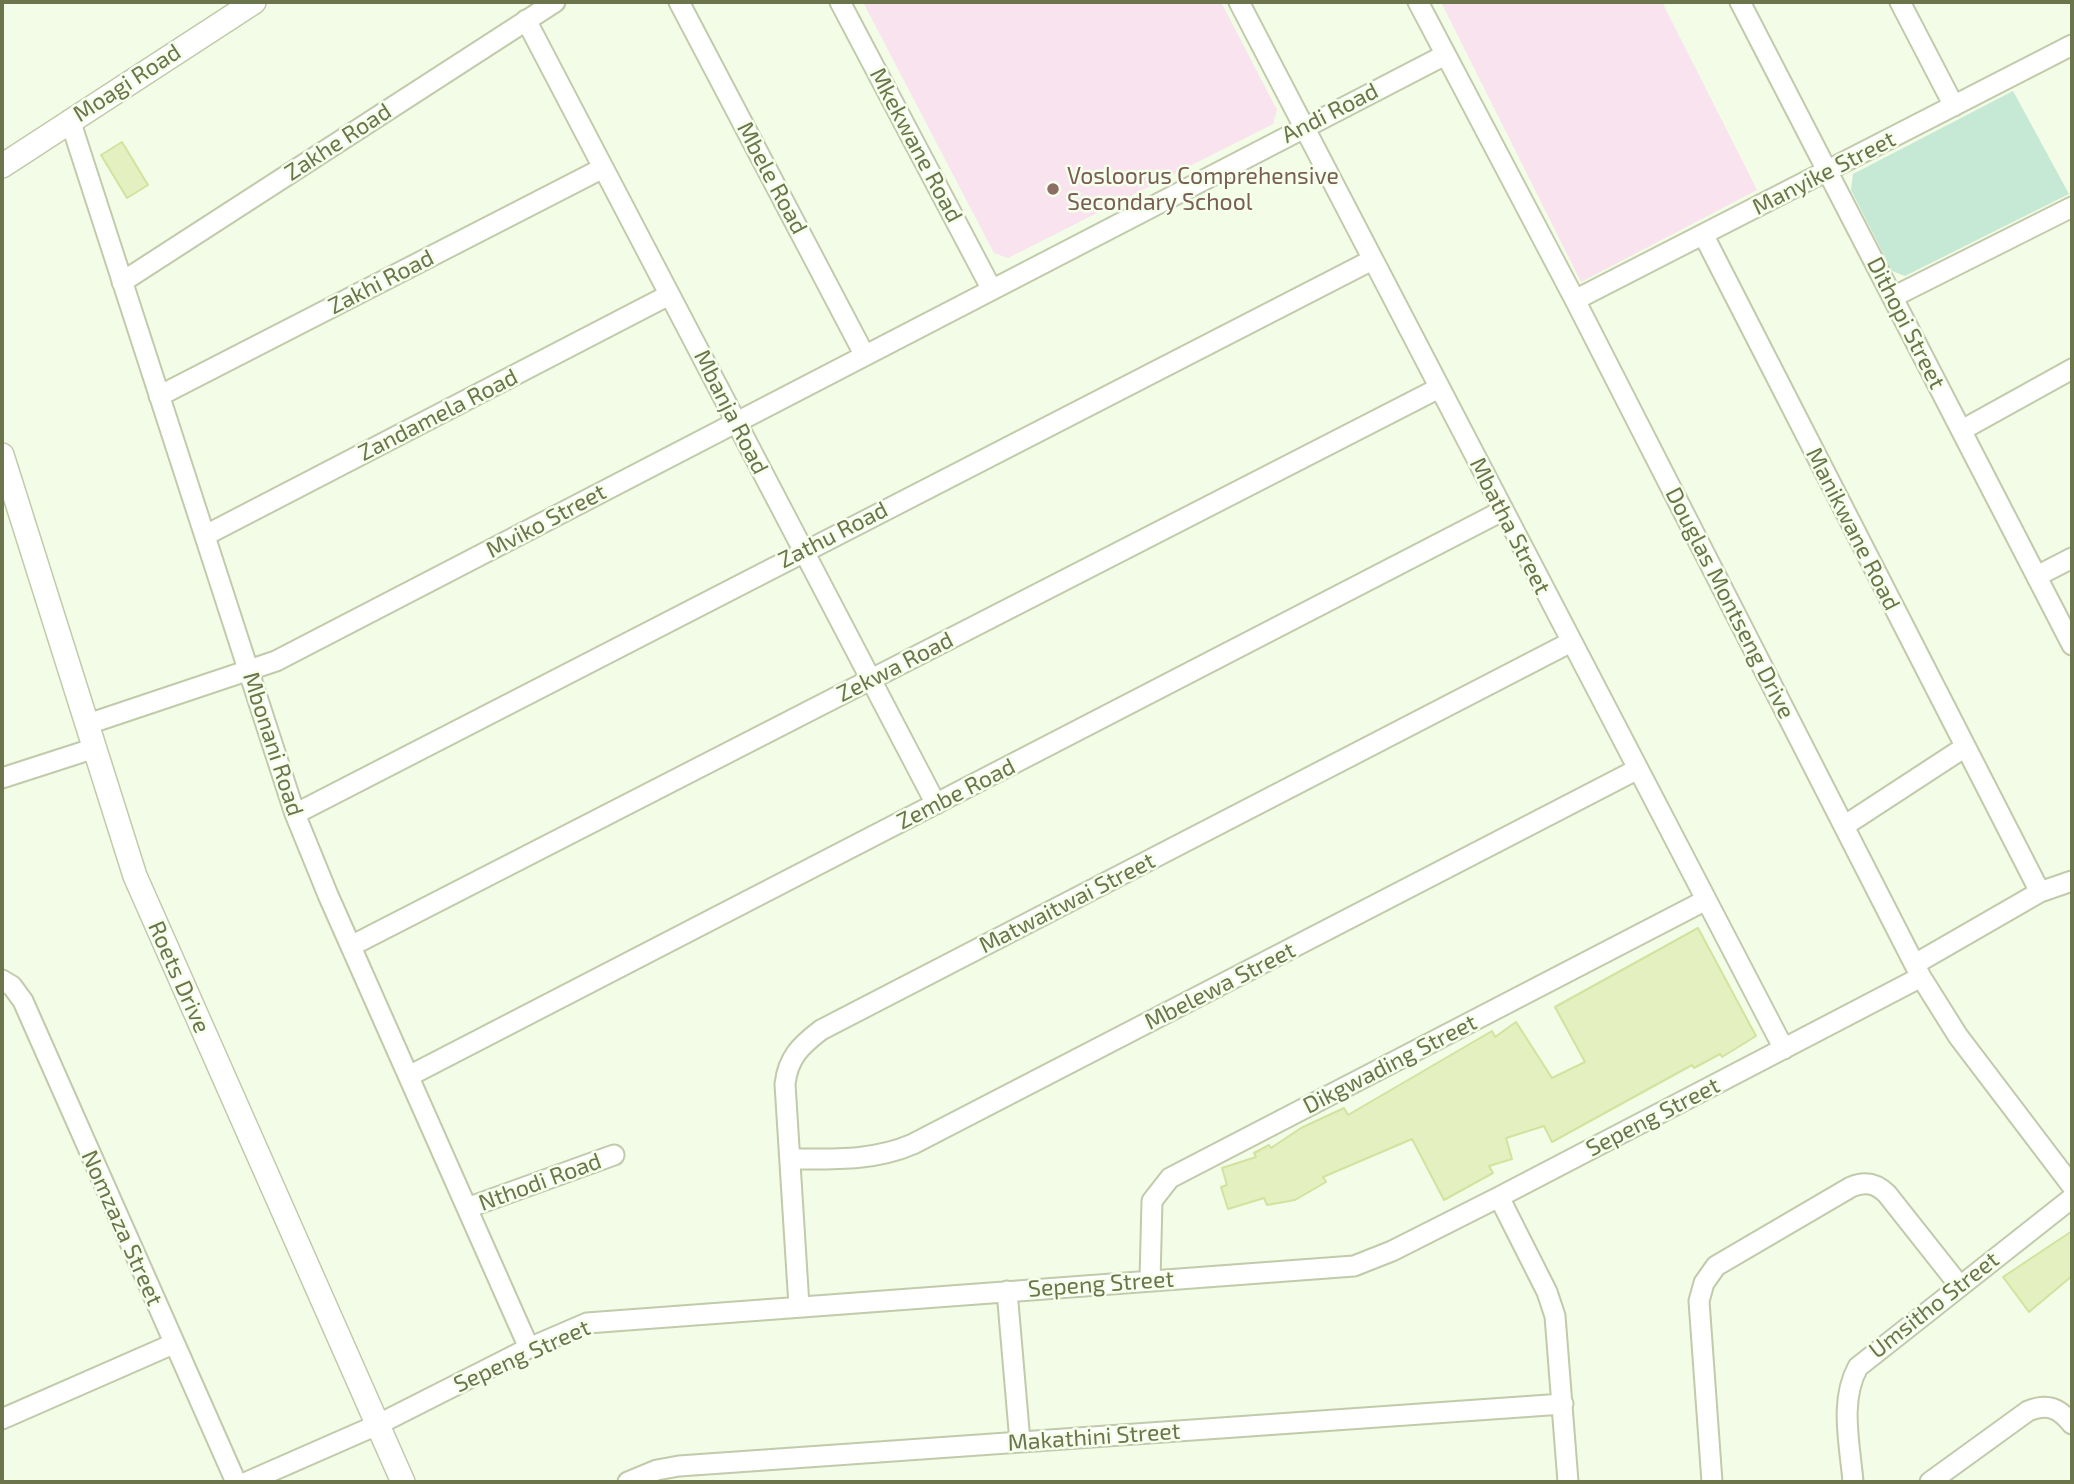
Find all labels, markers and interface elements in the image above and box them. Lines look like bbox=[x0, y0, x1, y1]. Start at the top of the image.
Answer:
street label: Moagi Road bbox=[68, 38, 186, 128]
street label: Mkekwane Road bbox=[864, 63, 968, 227]
street label: Andi Road bbox=[1277, 77, 1383, 149]
street label: Zakhe Road bbox=[280, 97, 396, 187]
street label: Mbele Road bbox=[731, 117, 813, 239]
street label: Manyike Street bbox=[1748, 125, 1900, 221]
place label: Vosloorus Comprehensive Secondary School bbox=[1067, 162, 1339, 216]
marker: Vosloorus Comprehensive Secondary School bbox=[1045, 181, 1061, 197]
street label: Zakhi Road bbox=[324, 244, 438, 320]
street label: Dithopi Street bbox=[1861, 252, 1951, 394]
street label: Mbanja Road bbox=[688, 345, 774, 479]
street label: Zandamela Road bbox=[354, 363, 522, 467]
street label: Manikwane Road bbox=[1800, 443, 1906, 615]
street label: Mbatha Street bbox=[1464, 453, 1556, 599]
street label: Mviko Street bbox=[481, 478, 611, 564]
street label: Douglas Montseng Drive bbox=[1660, 483, 1800, 723]
street label: Zathu Road bbox=[774, 496, 892, 574]
street label: Zekwa Road bbox=[832, 626, 958, 708]
street label: Mbonani Road bbox=[237, 669, 309, 819]
street label: Zembe Road bbox=[892, 752, 1020, 836]
street label: Matwaitwai Street bbox=[974, 847, 1160, 959]
street label: Roets Drive bbox=[142, 917, 216, 1037]
street label: Mbelewa Street bbox=[1140, 936, 1300, 1036]
street label: Dikgwading Street bbox=[1299, 1008, 1481, 1120]
street label: Sepeng Street bbox=[1582, 1072, 1724, 1162]
street label: Nomzaza Street bbox=[75, 1146, 169, 1310]
street label: Nthodi Road bbox=[475, 1147, 605, 1217]
street label: Umsitho Street bbox=[1864, 1246, 2004, 1364]
street label: Sepeng Street bbox=[1027, 1265, 1175, 1303]
street label: Sepeng Street bbox=[450, 1314, 594, 1398]
street label: Makathini Street bbox=[1007, 1417, 1181, 1457]

